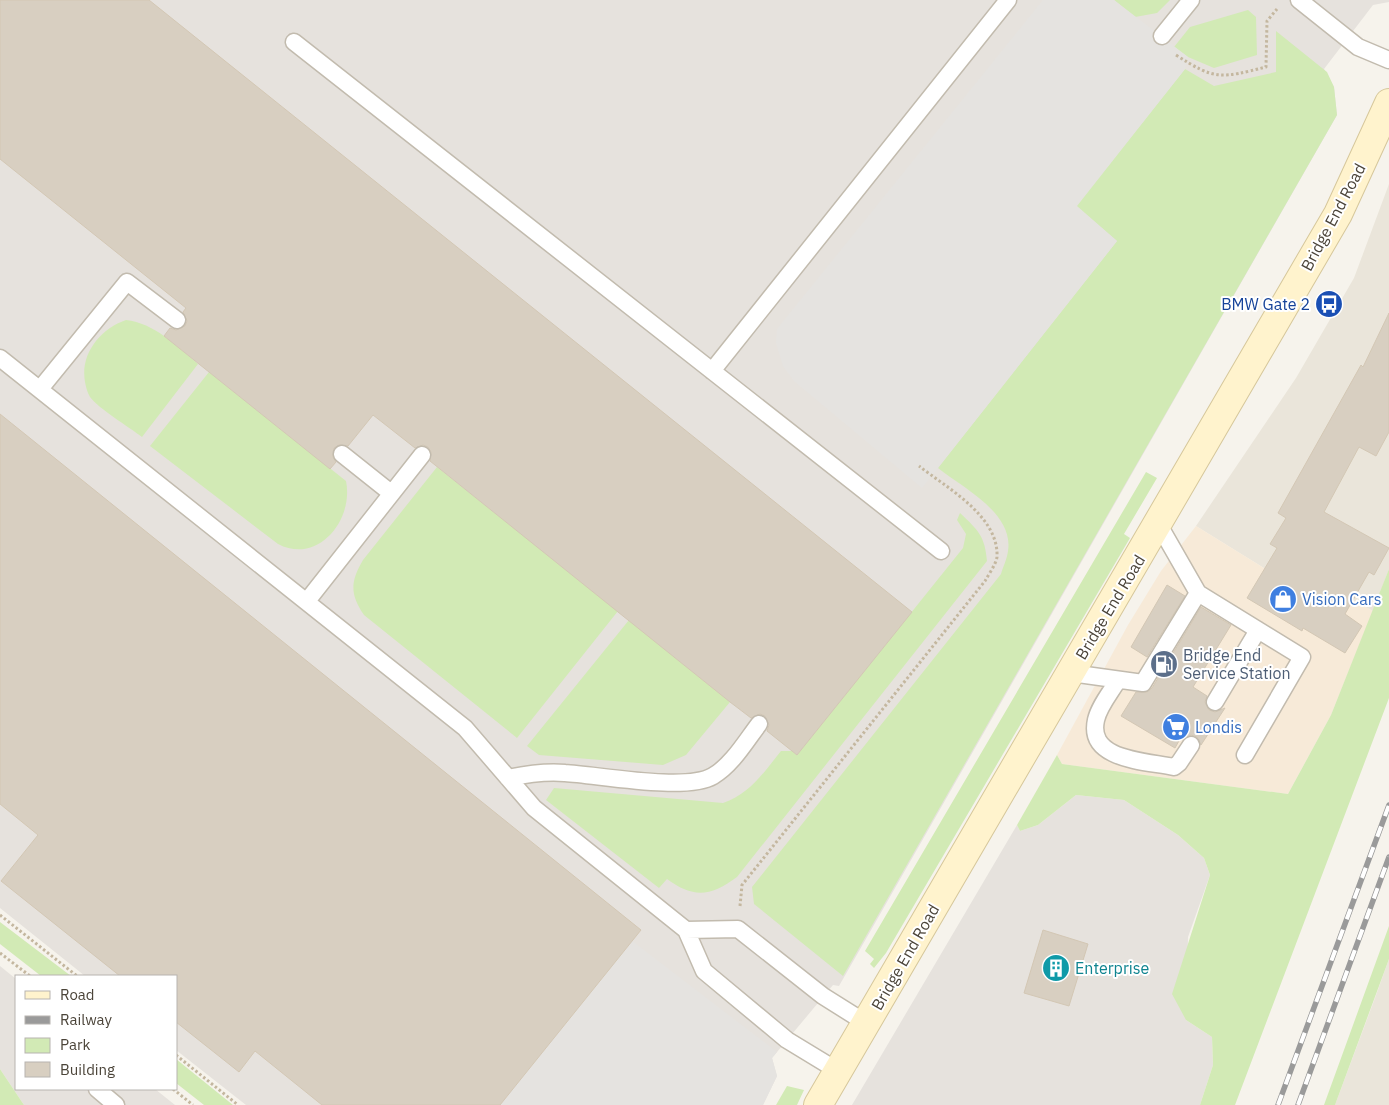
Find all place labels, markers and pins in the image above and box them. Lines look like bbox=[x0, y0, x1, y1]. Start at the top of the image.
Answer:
bus stop icon: BMW Gate 2 bbox=[1314, 289, 1344, 319]
place label: BMW Gate 2 bbox=[1221, 294, 1310, 314]
shop icon: Vision Cars bbox=[1268, 584, 1298, 614]
place label: Vision Cars bbox=[1302, 589, 1382, 609]
place label: Bridge End Service Station bbox=[1183, 645, 1291, 683]
fuel station icon: Bridge End Service Station bbox=[1149, 649, 1179, 679]
supermarket icon: Londis bbox=[1161, 712, 1191, 742]
place label: Londis bbox=[1195, 717, 1242, 737]
building icon: Enterprise bbox=[1041, 953, 1071, 983]
place label: Enterprise bbox=[1075, 958, 1150, 978]

